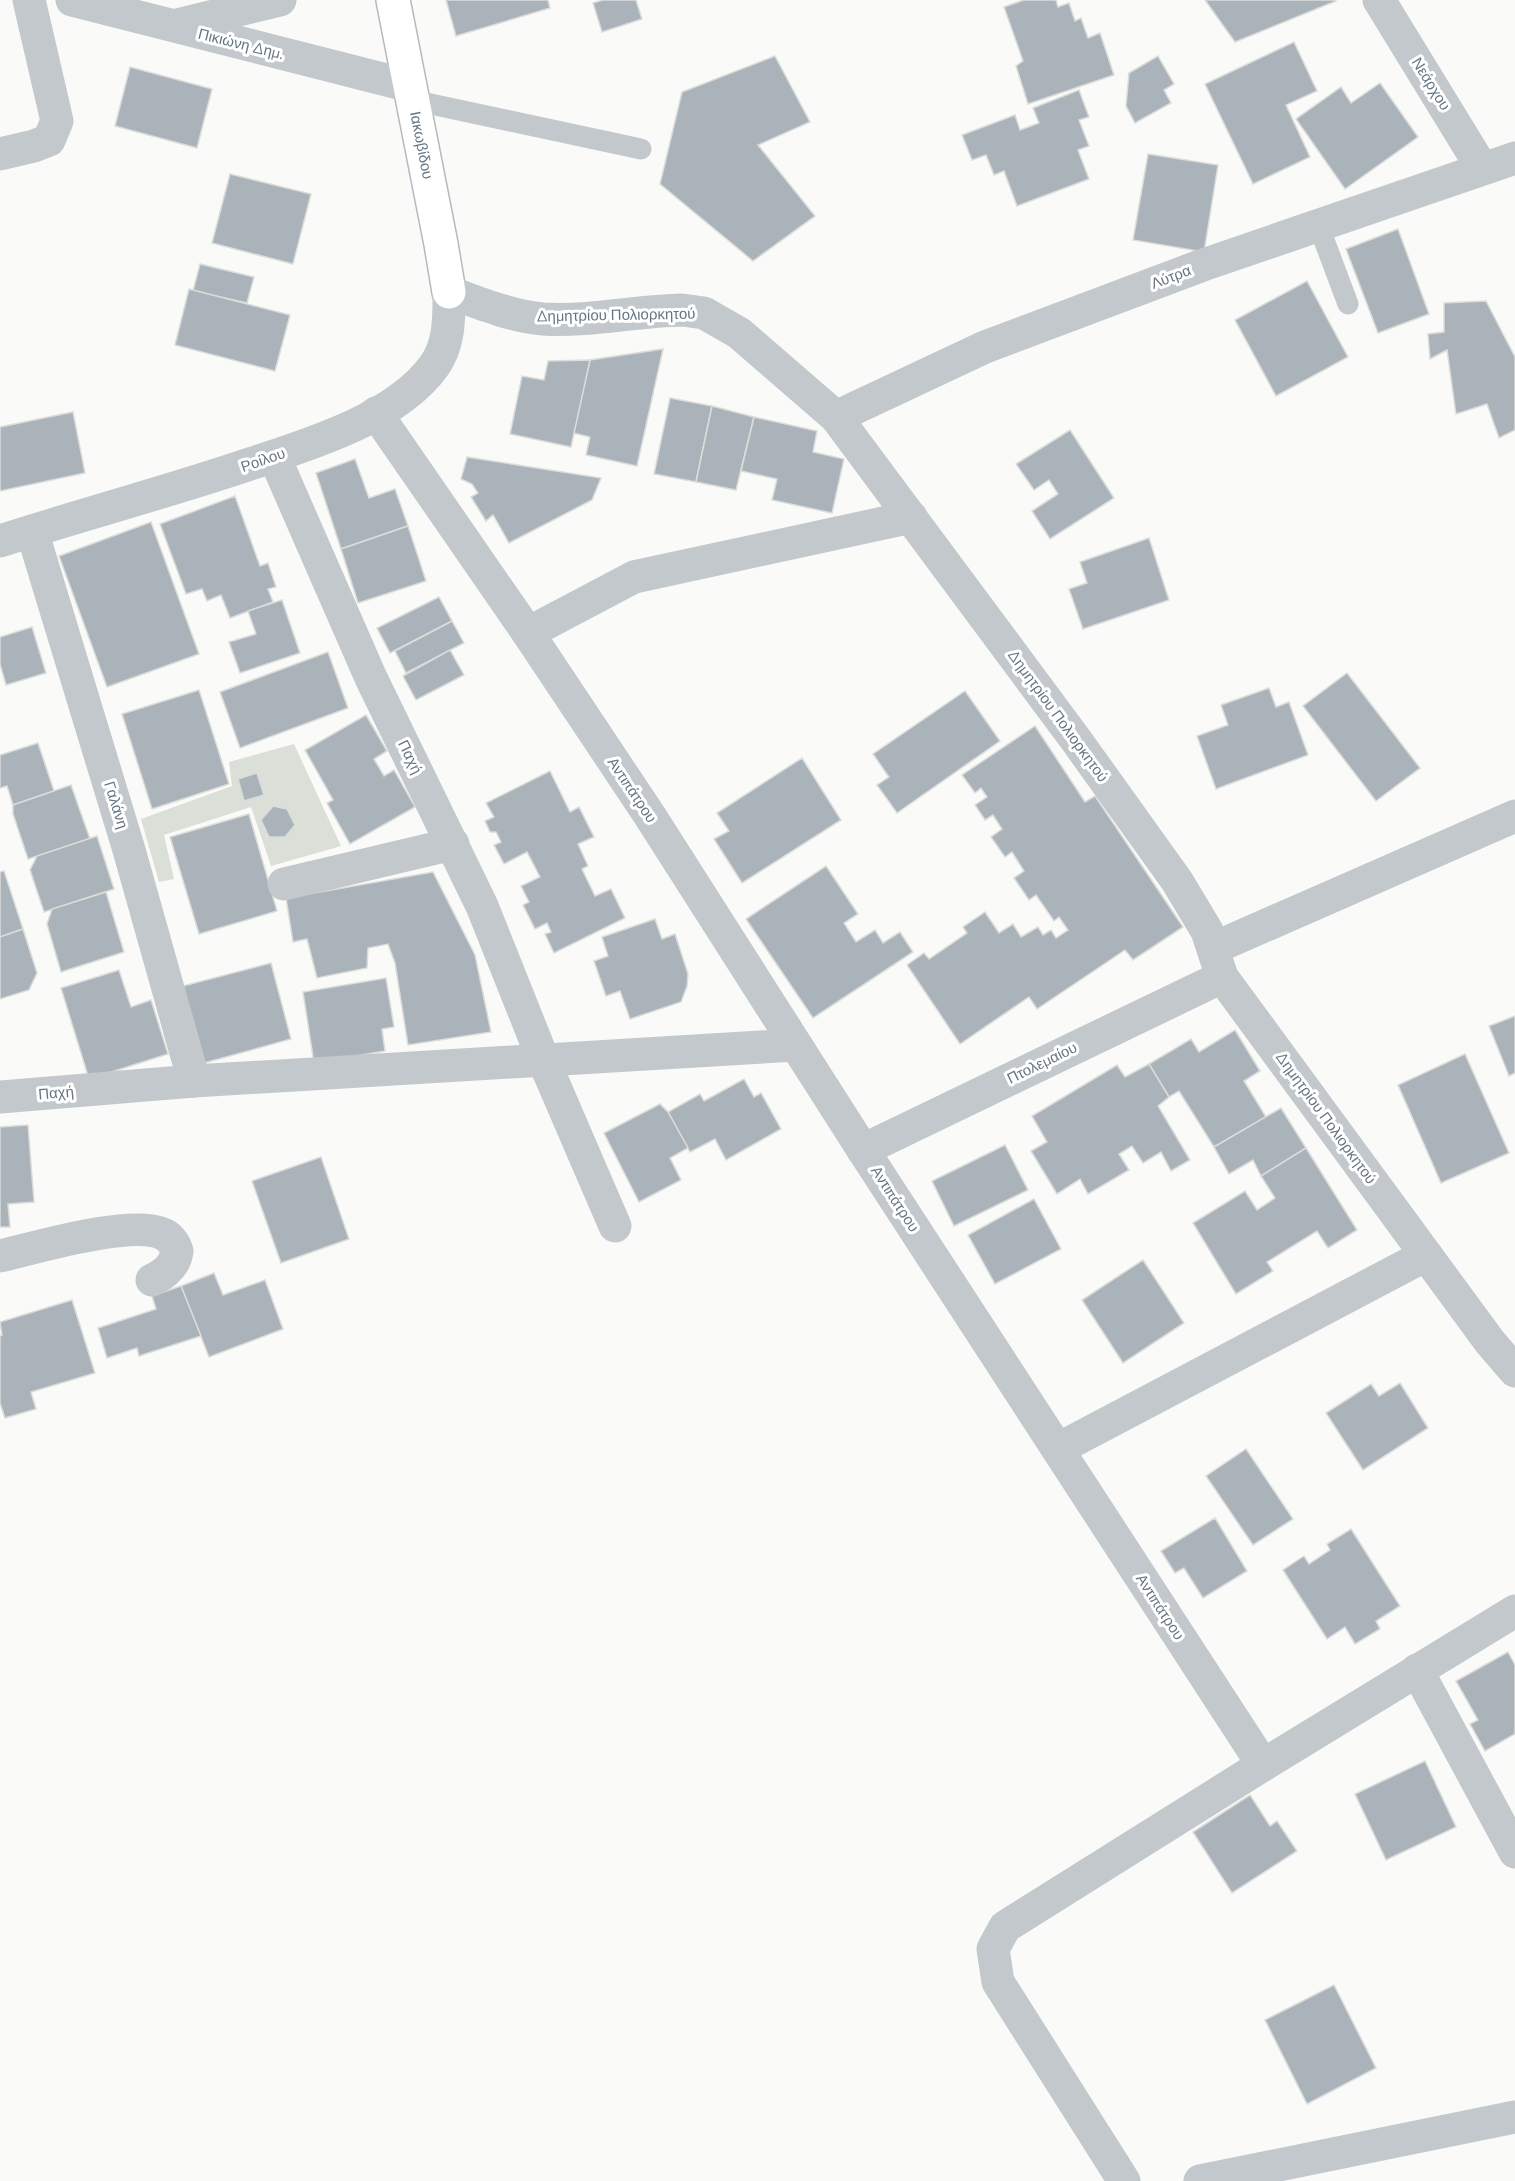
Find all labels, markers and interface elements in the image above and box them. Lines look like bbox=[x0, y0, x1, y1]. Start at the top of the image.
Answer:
street label: Πικιώνη Δημ. bbox=[196, 24, 286, 64]
street label: Νεάρχου bbox=[1407, 54, 1455, 114]
street label: Ιακωβίδου bbox=[405, 110, 438, 181]
street label: Λύτρα bbox=[1148, 260, 1194, 294]
street label: Δημητρίου Πολιορκητού bbox=[536, 304, 696, 326]
street label: Ροίλου bbox=[238, 443, 288, 477]
street label: Δημητρίου Πολιορκητού bbox=[1003, 646, 1113, 786]
street label: Παχή bbox=[393, 737, 427, 777]
street label: Αντιπάτρου bbox=[603, 753, 661, 827]
street label: Γαλάνη bbox=[99, 779, 133, 831]
street label: Πτολεμαίου bbox=[1004, 1037, 1080, 1089]
street label: Δημητρίου Πολιορκητού bbox=[1271, 1048, 1381, 1188]
street label: Παχή bbox=[37, 1081, 75, 1105]
street label: Αντιπάτρου bbox=[866, 1162, 924, 1236]
street label: Αντιπάτρου bbox=[1131, 1570, 1189, 1644]

